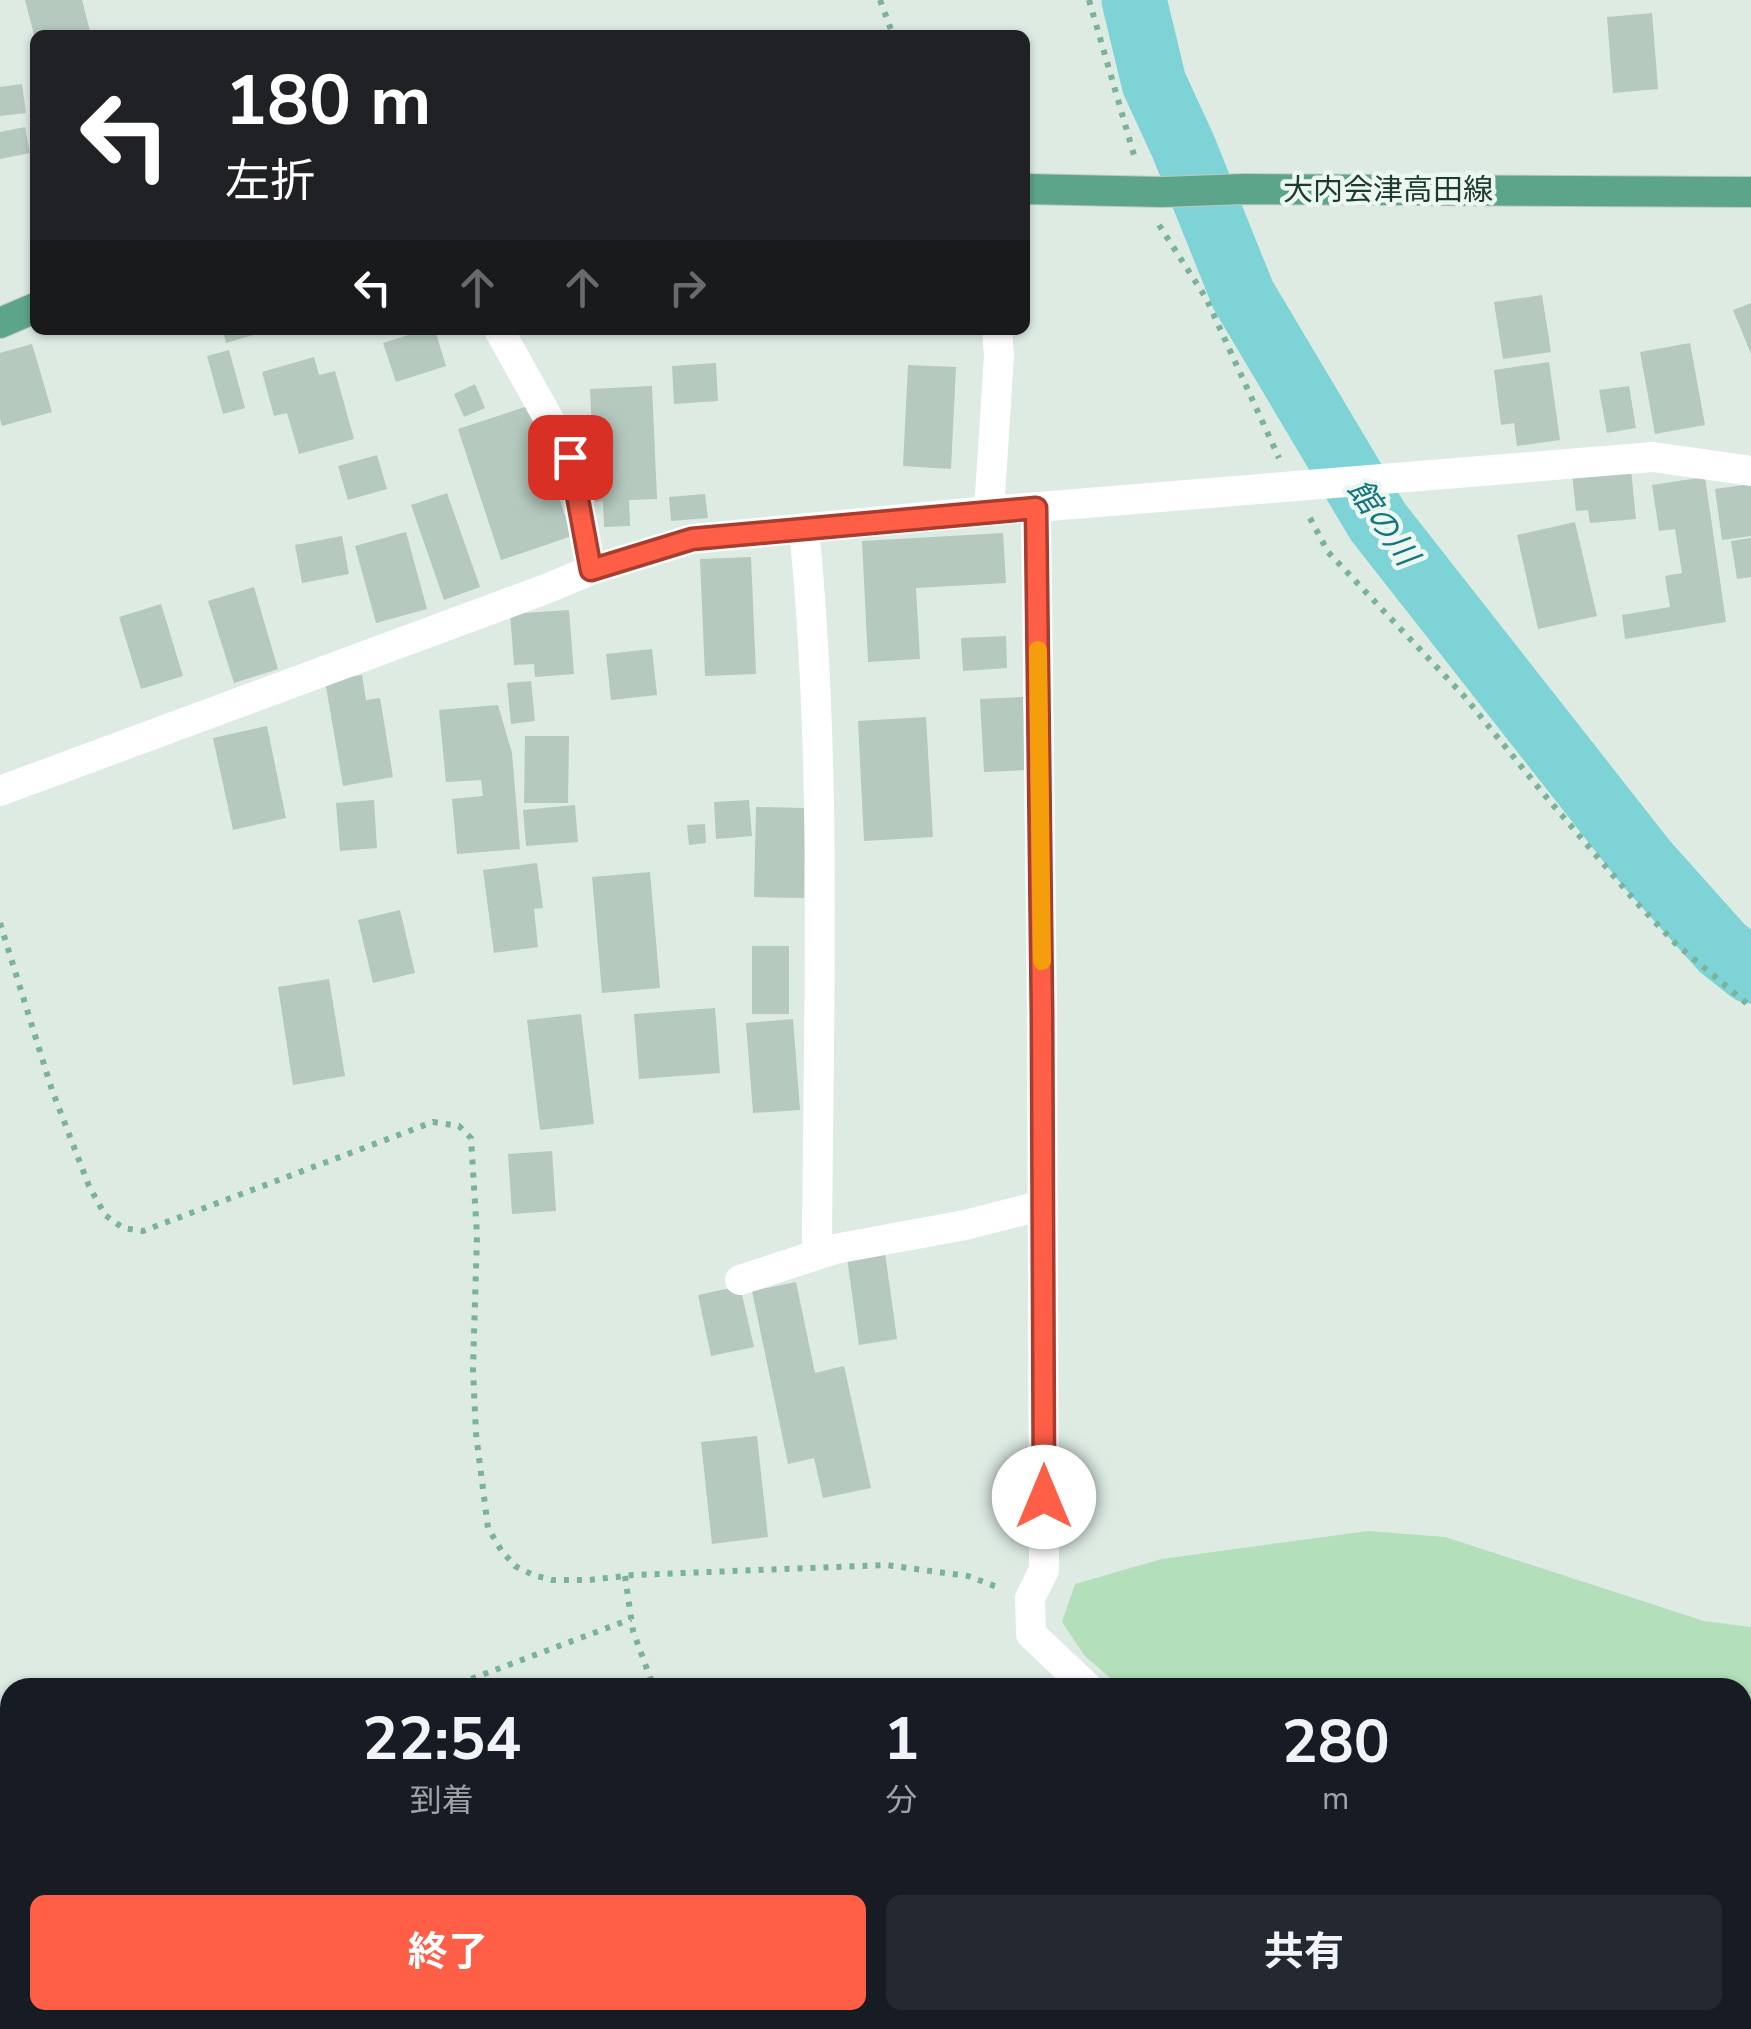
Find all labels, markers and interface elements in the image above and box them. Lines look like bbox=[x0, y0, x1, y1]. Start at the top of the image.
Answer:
text: 180 m bbox=[225, 53, 431, 149]
icon: left bbox=[60, 70, 190, 200]
text: 左折 bbox=[225, 151, 315, 212]
street label: 大内会津高田線 bbox=[1283, 170, 1493, 211]
icon: left bbox=[345, 260, 400, 315]
icon: ahead bbox=[450, 260, 505, 315]
icon: ahead bbox=[555, 260, 610, 315]
icon: right bbox=[660, 260, 715, 315]
pin bbox=[528, 415, 613, 500]
icon: arrive bbox=[543, 430, 598, 485]
water label: 館の川 bbox=[1337, 471, 1429, 576]
position arrow bbox=[992, 1445, 1096, 1549]
text: 22:54 bbox=[362, 1698, 521, 1780]
text: 1 bbox=[883, 1698, 919, 1780]
text: 280 bbox=[1282, 1701, 1390, 1783]
text: m bbox=[1322, 1777, 1349, 1820]
text: 到着 bbox=[410, 1779, 474, 1822]
text: 分 bbox=[885, 1779, 917, 1822]
button: 終了 bbox=[30, 1895, 866, 2010]
button: 共有 bbox=[886, 1895, 1722, 2010]

